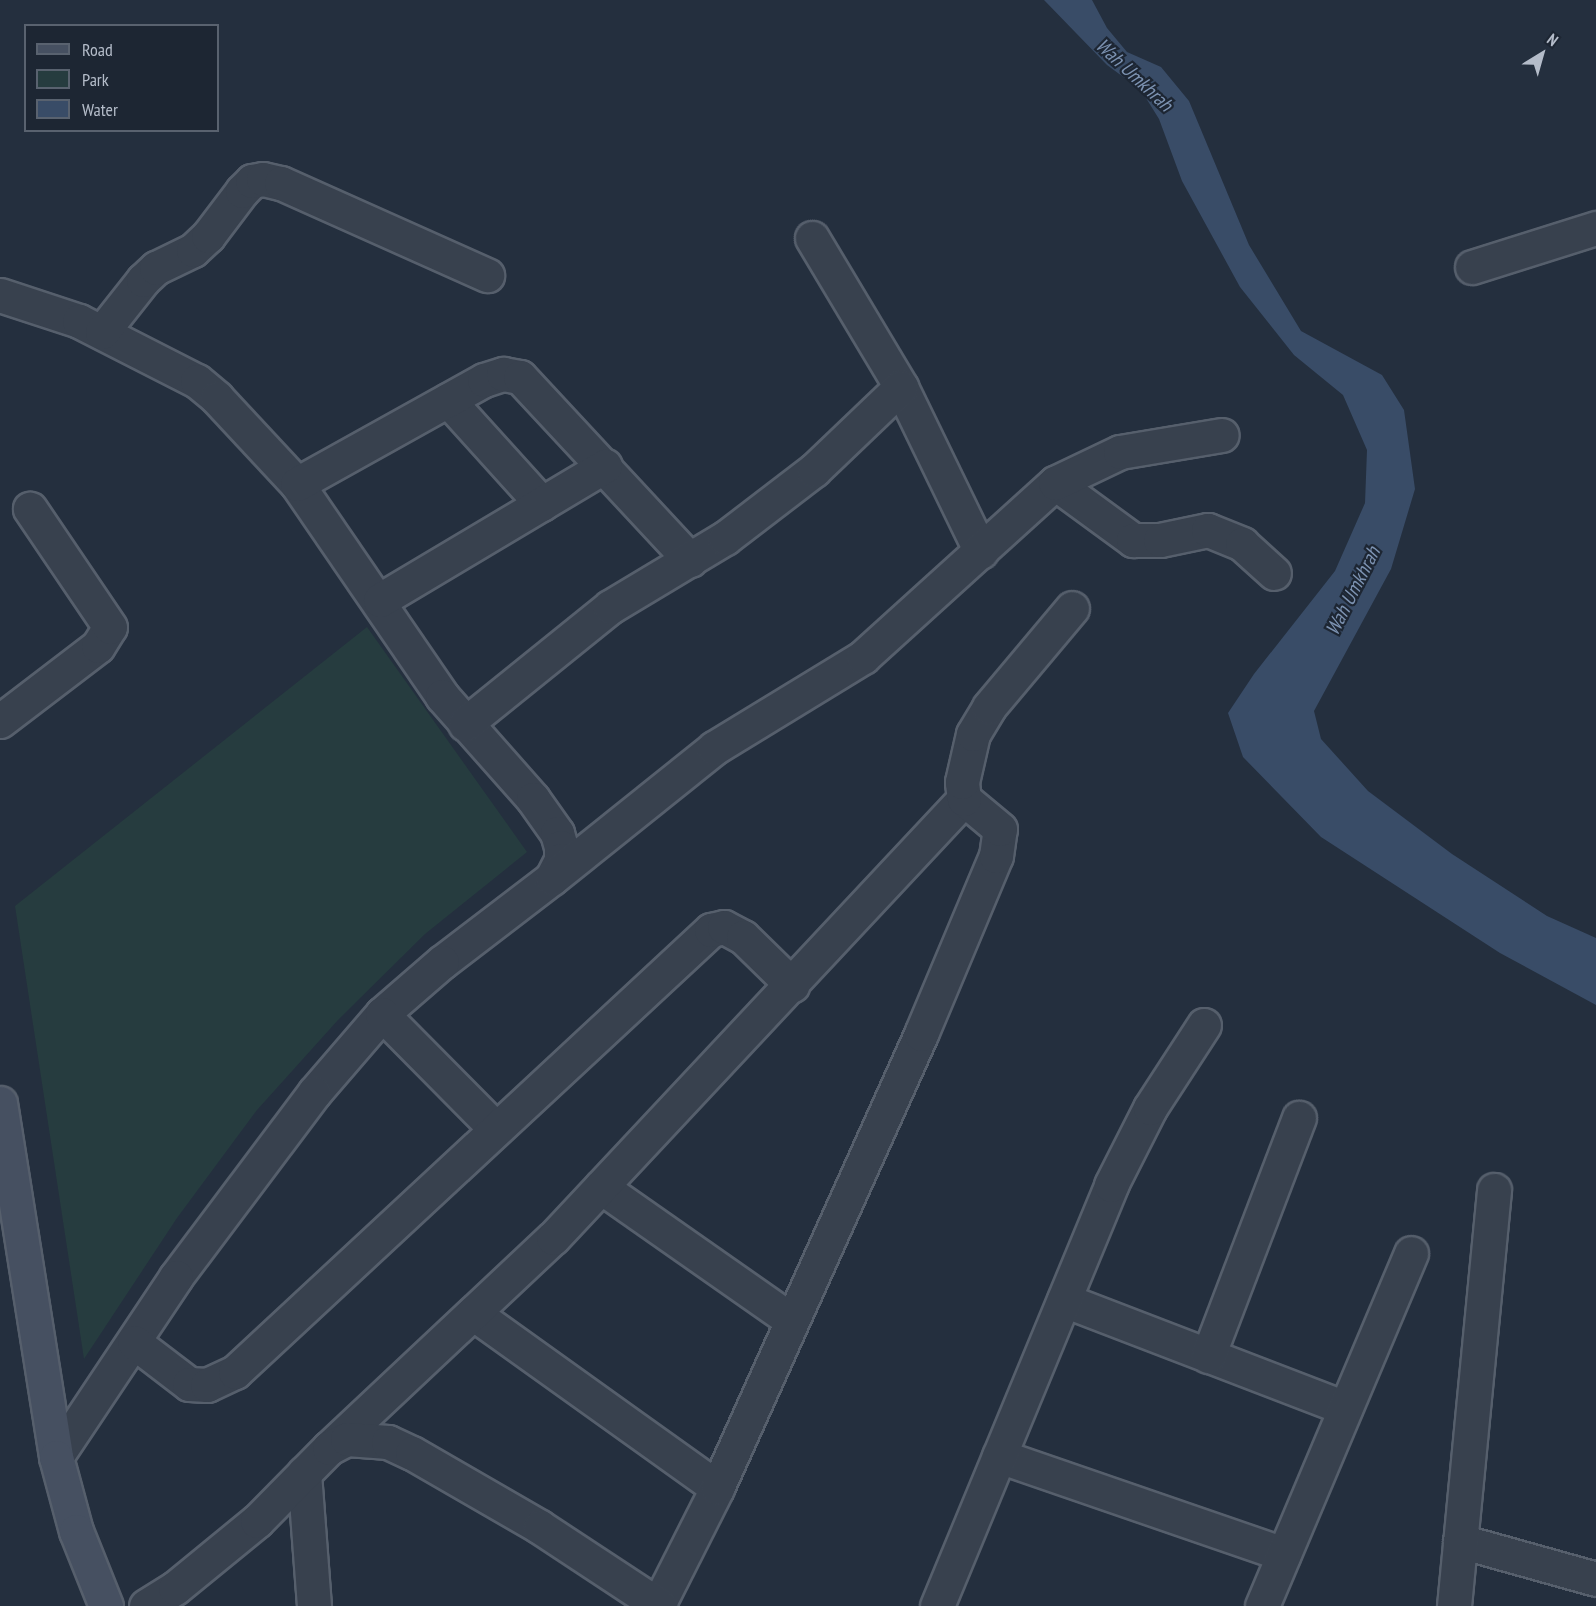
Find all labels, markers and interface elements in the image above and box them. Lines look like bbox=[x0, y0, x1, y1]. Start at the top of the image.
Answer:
legend bbox=[24, 24, 219, 132]
north arrow bbox=[1512, 24, 1572, 84]
text: N bbox=[1543, 29, 1562, 50]
water label: Wah Umkhrah bbox=[1091, 33, 1177, 117]
text: Road bbox=[82, 38, 113, 61]
text: Park bbox=[82, 68, 109, 91]
text: Water bbox=[82, 98, 118, 121]
water label: Wah Umkhrah bbox=[1320, 543, 1386, 639]

